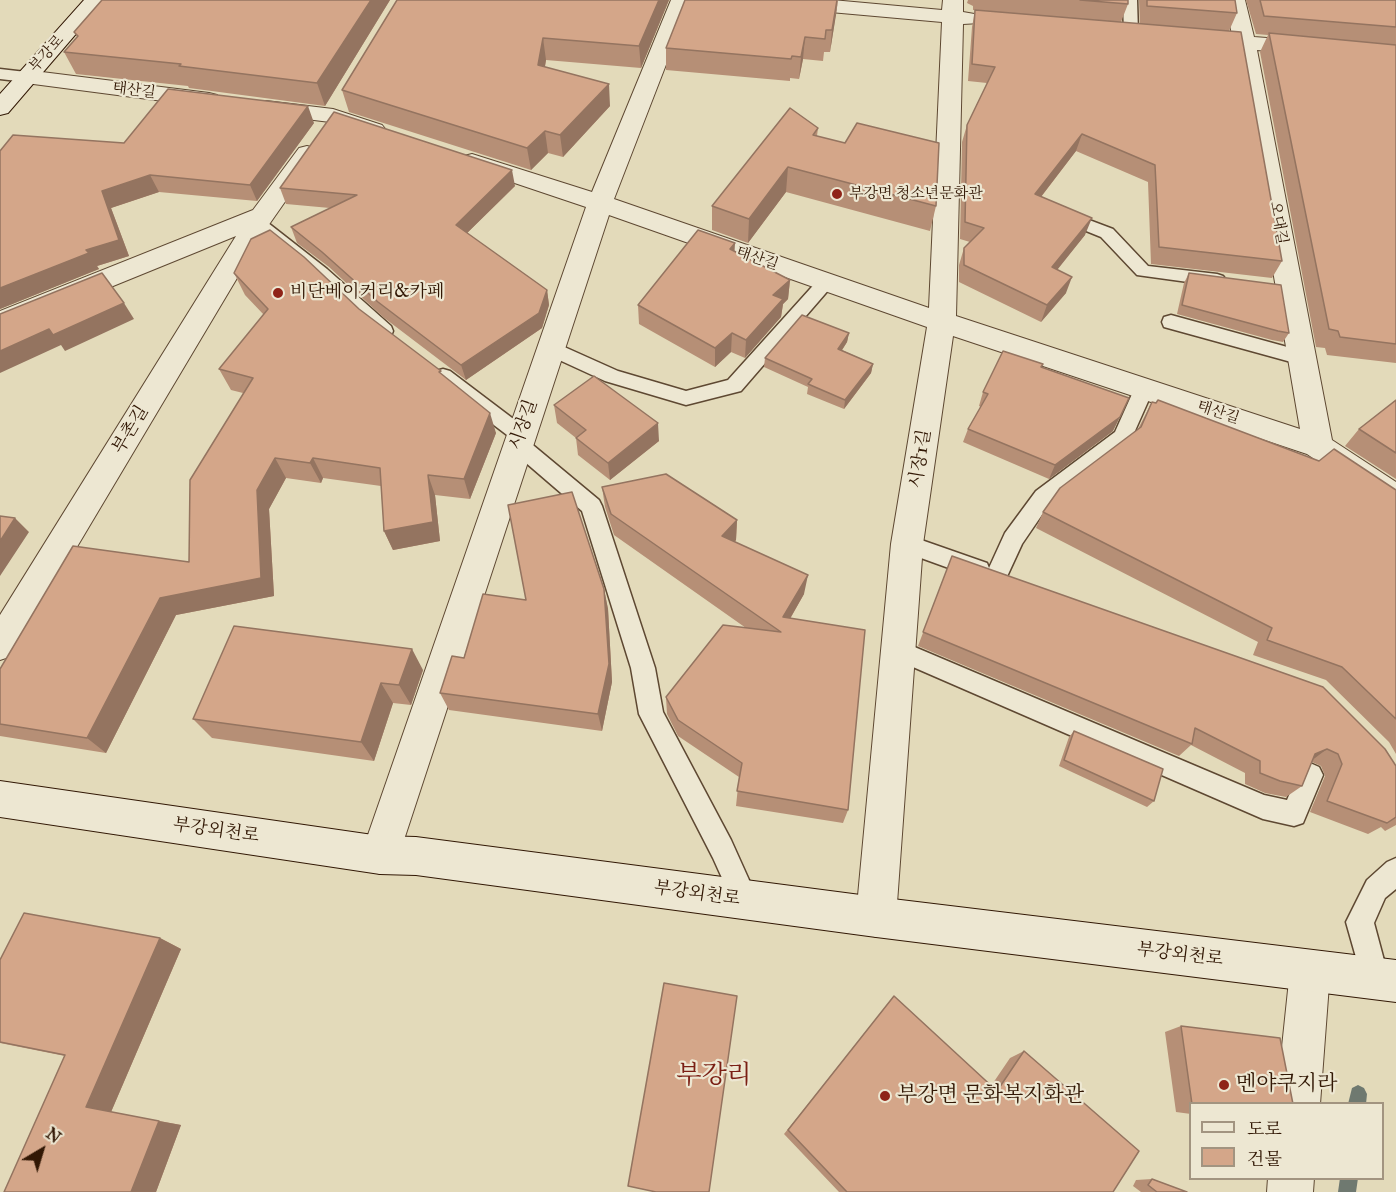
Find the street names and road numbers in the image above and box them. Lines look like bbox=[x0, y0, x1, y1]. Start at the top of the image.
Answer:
street label: 부강로 bbox=[26, 32, 68, 76]
street label: 태산길 bbox=[111, 79, 157, 103]
street label: 오대길 bbox=[1265, 200, 1291, 246]
street label: 태산길 bbox=[734, 243, 780, 275]
street label: 시장길 bbox=[505, 397, 543, 453]
street label: 태산길 bbox=[1195, 398, 1241, 428]
street label: 부촌길 bbox=[108, 402, 154, 458]
street label: 시장1길 bbox=[906, 428, 936, 490]
street label: 부강외천로 bbox=[171, 814, 261, 848]
street label: 부강외천로 bbox=[652, 877, 742, 911]
street label: 부강외천로 bbox=[1136, 939, 1224, 971]

